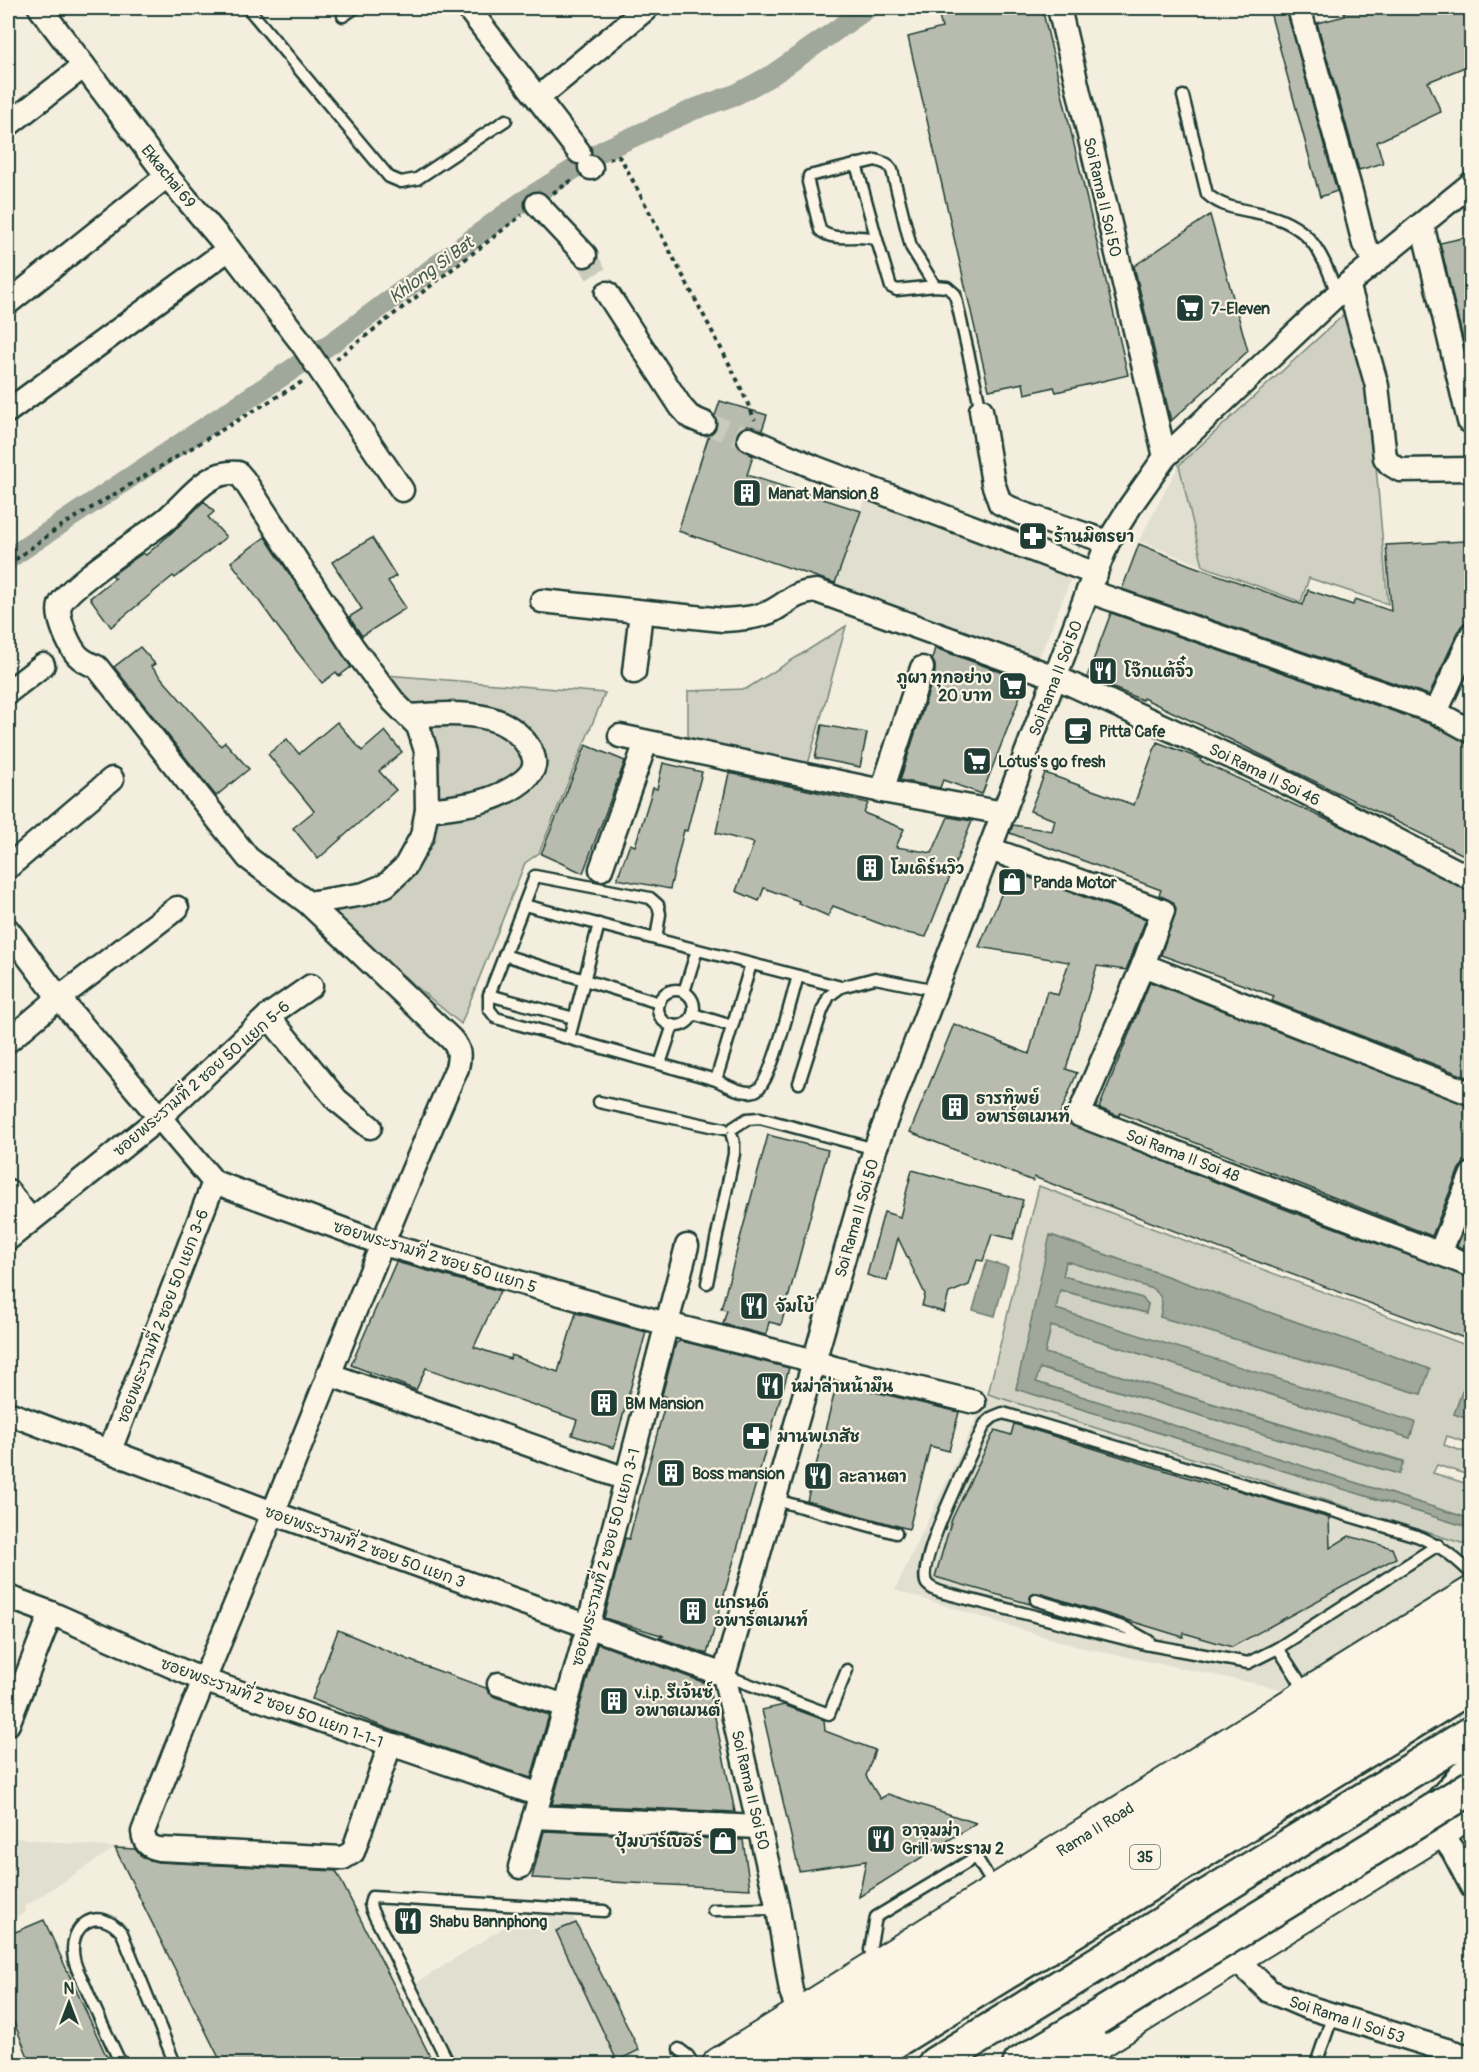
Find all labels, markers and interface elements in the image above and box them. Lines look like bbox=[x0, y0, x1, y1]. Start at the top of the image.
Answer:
street label: Soi Rama II Soi 50 bbox=[1079, 135, 1126, 259]
street label: Ekkachai 69 bbox=[137, 141, 200, 212]
water label: Khlong Si Bat bbox=[384, 231, 480, 309]
supermarket icon: 7-Eleven bbox=[1174, 292, 1206, 324]
place label: 7-Eleven bbox=[1211, 299, 1270, 319]
building icon: Manat Mansion 8 bbox=[731, 477, 763, 509]
place label: Manat Mansion 8 bbox=[768, 484, 879, 504]
pharmacy icon: ร้านมิตรยา bbox=[1017, 520, 1049, 552]
place label: ร้านมิตรยา bbox=[1054, 525, 1134, 547]
street label: Soi Rama II Soi 50 bbox=[1025, 618, 1087, 739]
restaurant icon: โจ๊กแต้จิ๋ว bbox=[1087, 655, 1119, 687]
place label: โจ๊กแต้จิ๋ว bbox=[1124, 655, 1193, 682]
place label: ภูผา ทุกอย่าง 20 บาท bbox=[896, 667, 992, 706]
supermarket icon: ภูผา ทุกอย่าง 20 บาท bbox=[997, 670, 1029, 702]
cafe icon: Pitta Cafe bbox=[1062, 715, 1094, 747]
place label: Pitta Cafe bbox=[1099, 722, 1166, 742]
street label: Soi Rama II Soi 46 bbox=[1206, 739, 1324, 810]
supermarket icon: Lotus's go fresh bbox=[961, 745, 993, 777]
place label: Lotus's go fresh bbox=[998, 752, 1106, 772]
building icon: โมเดิร์นวิว bbox=[854, 852, 886, 884]
place label: โมเดิร์นวิว bbox=[890, 857, 964, 879]
shop icon: Panda Motor bbox=[996, 866, 1028, 898]
place label: Panda Motor bbox=[1033, 873, 1117, 893]
street label: ซอยพระรามที่ 2 ซอย 50 แยก 5-6 bbox=[105, 992, 294, 1161]
place label: ธารทิพย์ อพาร์ตเมนท์ bbox=[976, 1087, 1070, 1127]
building icon: ธารทิพย์ อพาร์ตเมนท์ bbox=[939, 1091, 971, 1123]
street label: Soi Rama II Soi 48 bbox=[1123, 1125, 1242, 1187]
street label: Soi Rama II Soi 50 bbox=[830, 1157, 883, 1280]
street label: ซอยพระรามที่ 2 ซอย 50 แยก 3-6 bbox=[107, 1204, 213, 1426]
street label: ซอยพระรามที่ 2 ซอย 50 แยก 5 bbox=[331, 1211, 541, 1297]
restaurant icon: จัมโบ้ bbox=[738, 1290, 770, 1322]
place label: จัมโบ้ bbox=[775, 1295, 815, 1317]
restaurant icon: หม่าล่าหน้ามึน bbox=[754, 1370, 786, 1402]
place label: หม่าล่าหน้ามึน bbox=[791, 1375, 894, 1397]
building icon: BM Mansion bbox=[588, 1387, 620, 1419]
place label: BM Mansion bbox=[625, 1394, 704, 1414]
pharmacy icon: มานพเภสัช bbox=[740, 1420, 772, 1452]
place label: มานพเภสัช bbox=[777, 1427, 859, 1447]
street label: ซอยพระรามที่ 2 ซอย 50 แยก 3-1 bbox=[561, 1444, 645, 1669]
building icon: Boss mansion bbox=[655, 1457, 687, 1489]
restaurant icon: ละลานตา bbox=[802, 1460, 834, 1492]
place label: Boss mansion bbox=[692, 1464, 785, 1484]
place label: ละลานตา bbox=[839, 1467, 907, 1487]
street label: ซอยพระรามที่ 2 ซอย 50 แยก 3 bbox=[262, 1496, 470, 1593]
place label: แกรนด์ อพาร์ตเมนท์ bbox=[714, 1591, 808, 1631]
building icon: แกรนด์ อพาร์ตเมนท์ bbox=[677, 1595, 709, 1627]
street label: ซอยพระรามที่ 2 ซอย 50 แยก 1-1-1 bbox=[158, 1648, 388, 1753]
place label: v.i.p. รีเจ้นซ์ อพาตเมนต์ bbox=[634, 1681, 720, 1721]
building icon: v.i.p. รีเจ้นซ์ อพาตเมนต์ bbox=[598, 1685, 630, 1717]
street label: Soi Rama II Soi 50 bbox=[727, 1728, 774, 1852]
street label: Rama II Road bbox=[1053, 1798, 1138, 1862]
place label: อาจุมม่า Grill พระราม 2 bbox=[902, 1820, 1004, 1859]
restaurant icon: อาจุมม่า Grill พระราม 2 bbox=[865, 1823, 897, 1855]
shop icon: ปุ้มบาร์เบอร์ bbox=[707, 1825, 739, 1857]
place label: ปุ้มบาร์เบอร์ bbox=[615, 1830, 702, 1854]
road number: 35 bbox=[1130, 1845, 1160, 1869]
restaurant icon: Shabu Bannphong bbox=[392, 1905, 424, 1937]
place label: Shabu Bannphong bbox=[429, 1912, 547, 1932]
north arrow bbox=[39, 1973, 99, 2033]
text: N bbox=[64, 1979, 75, 1999]
street label: Soi Rama II Soi 53 bbox=[1286, 1992, 1407, 2048]

